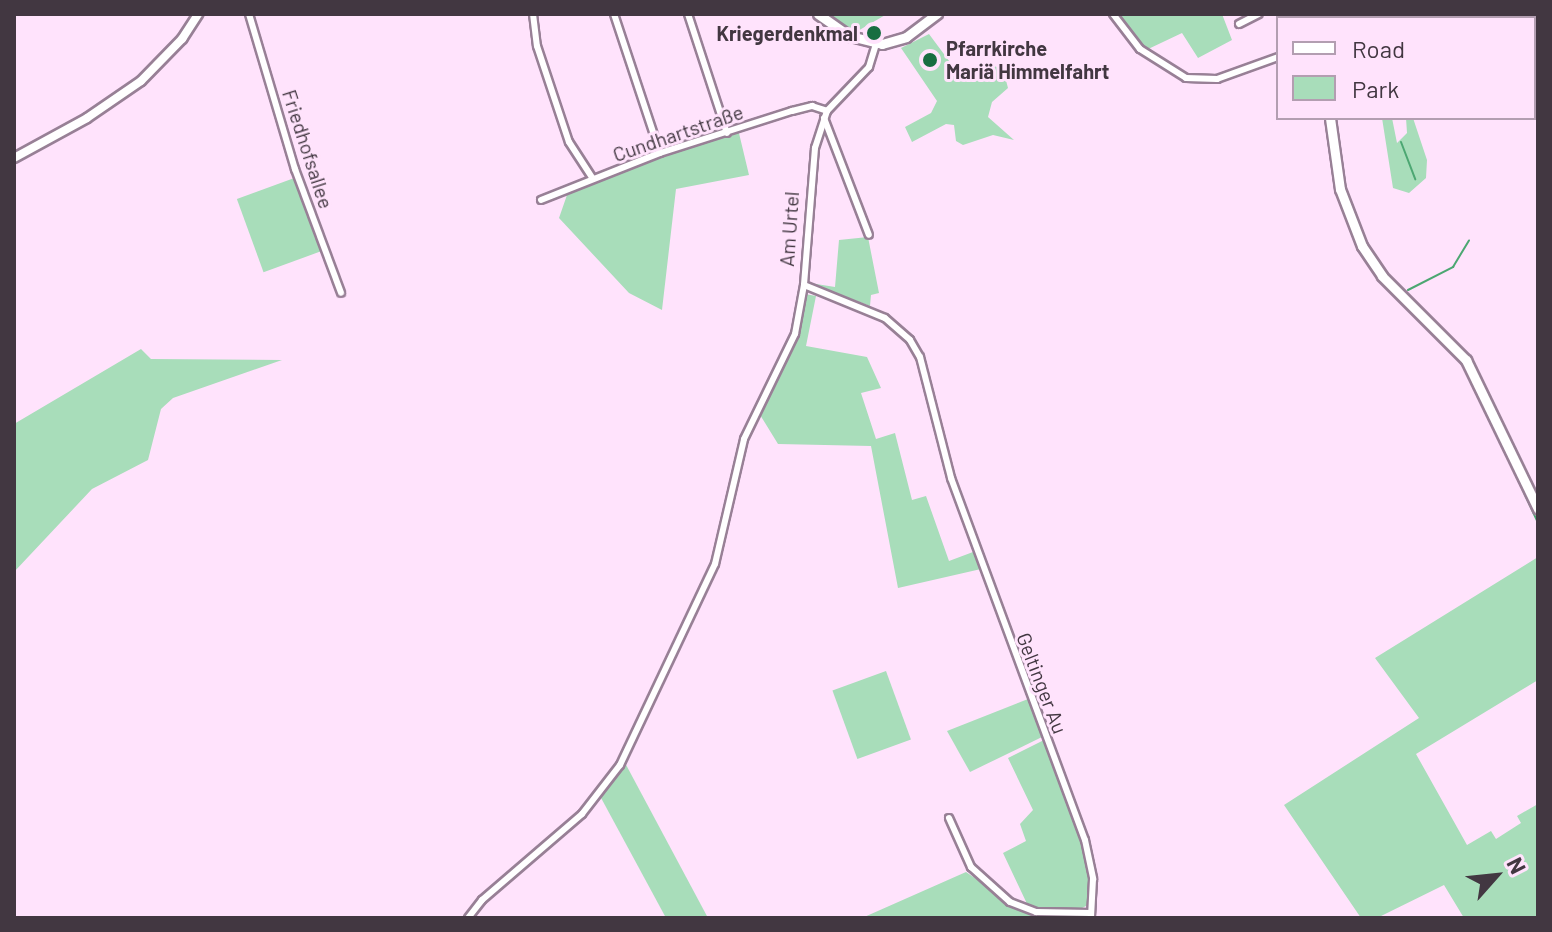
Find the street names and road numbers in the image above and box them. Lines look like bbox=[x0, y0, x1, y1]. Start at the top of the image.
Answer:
street label: Friedhofsallee bbox=[277, 86, 339, 212]
street label: Cundhartstraße bbox=[610, 99, 746, 167]
street label: Am Urtel bbox=[774, 191, 804, 267]
street label: Geltinger Au bbox=[1012, 629, 1072, 737]

